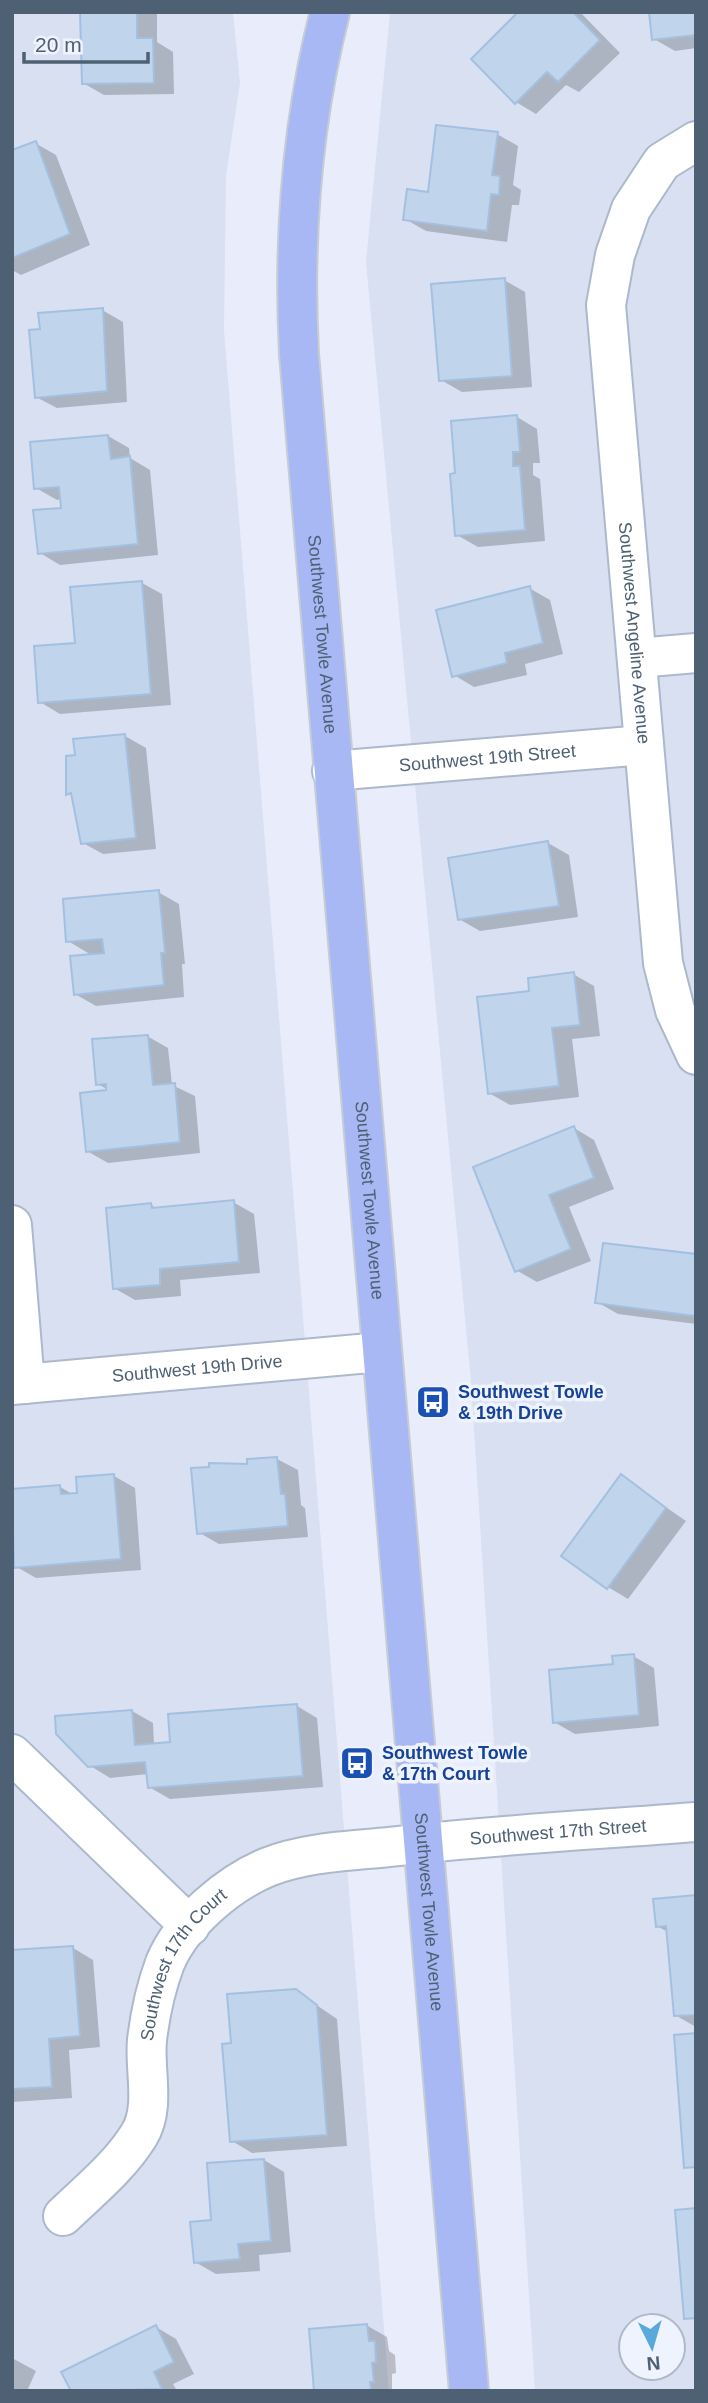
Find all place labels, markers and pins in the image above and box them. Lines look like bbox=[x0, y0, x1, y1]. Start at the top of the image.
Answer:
place label: Southwest Towle & 19th Drive bbox=[458, 1382, 604, 1423]
bus stop icon: Southwest Towle & 19th Drive bbox=[414, 1383, 452, 1421]
place label: Southwest Towle & 17th Court bbox=[382, 1743, 528, 1784]
bus stop icon: Southwest Towle & 17th Court bbox=[338, 1744, 376, 1782]

